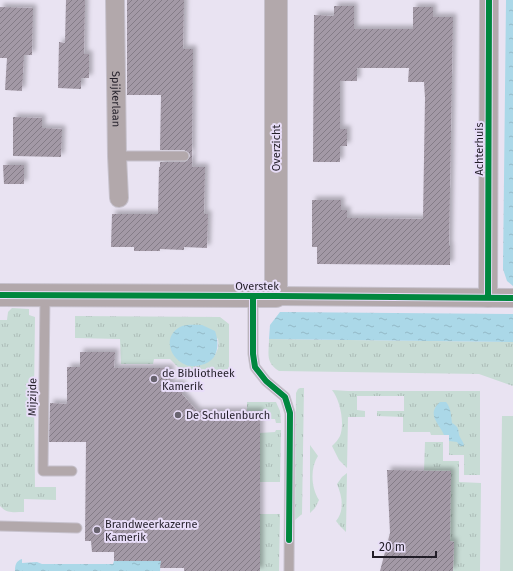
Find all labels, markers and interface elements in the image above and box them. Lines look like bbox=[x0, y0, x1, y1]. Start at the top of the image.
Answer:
street label: Spijkerlaan bbox=[109, 71, 123, 127]
street label: Achterhuis bbox=[473, 122, 486, 176]
street label: Overzicht bbox=[270, 125, 283, 171]
street label: Overstek bbox=[235, 280, 279, 293]
place label: de Bibliotheek Kamerik bbox=[162, 367, 235, 393]
marker: de Bibliotheek Kamerik bbox=[149, 374, 159, 384]
street label: Mijzijde bbox=[26, 378, 39, 416]
place label: De Schulenburch bbox=[186, 409, 270, 422]
marker: De Schulenburch bbox=[173, 410, 183, 420]
place label: Brandweerkazerne Kamerik bbox=[105, 518, 198, 544]
marker: Brandweerkazerne Kamerik bbox=[92, 525, 102, 535]
scale bar bbox=[373, 533, 436, 559]
text: 20 m bbox=[379, 540, 405, 554]

